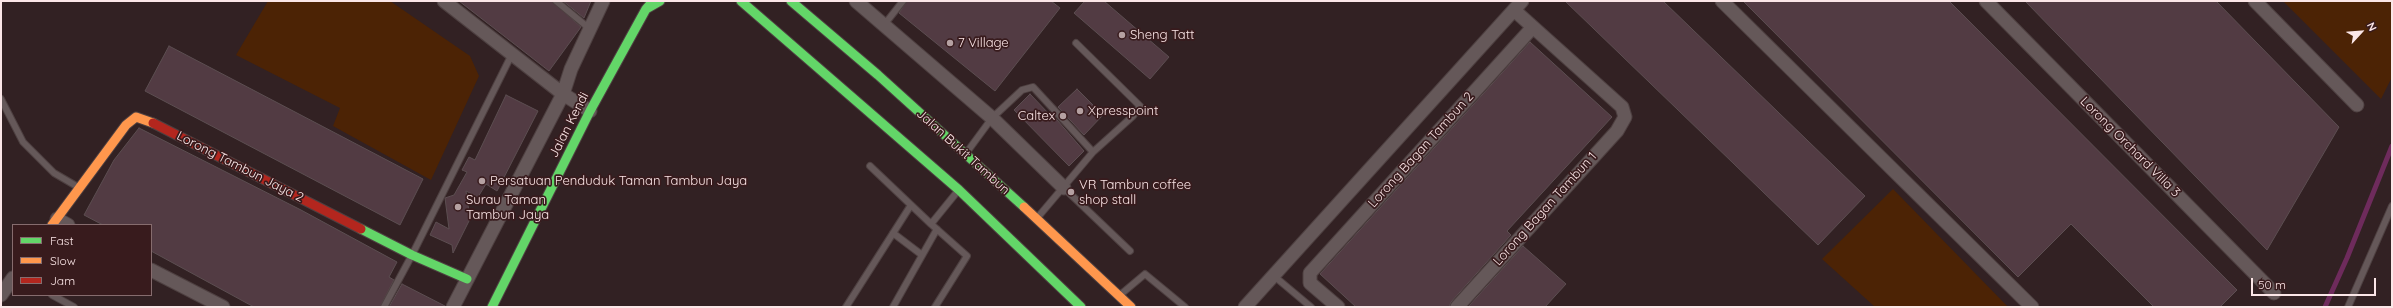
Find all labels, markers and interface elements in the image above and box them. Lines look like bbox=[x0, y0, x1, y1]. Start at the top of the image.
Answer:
north arrow bbox=[2341, 12, 2381, 52]
text: N bbox=[2364, 20, 2380, 33]
place label: Sheng Tatt bbox=[1130, 27, 1194, 43]
marker: Sheng Tatt bbox=[1117, 30, 1127, 40]
place label: 7 Village bbox=[958, 35, 1009, 51]
marker: 7 Village bbox=[945, 38, 955, 48]
street label: Lorong Bagan Tambun 2 bbox=[1365, 89, 1477, 211]
street label: Jalan Kendi bbox=[546, 90, 592, 160]
street label: Lorong Orchard Villa 3 bbox=[2077, 94, 2183, 200]
place label: Xpresspoint bbox=[1088, 103, 1158, 119]
street label: Jalan Bukit Tambun bbox=[913, 106, 1013, 198]
marker: Xpresspoint bbox=[1075, 106, 1085, 116]
place label: Caltex bbox=[1018, 108, 1055, 124]
marker: Caltex bbox=[1058, 111, 1068, 121]
street label: Lorong Tambun Jaya 2 bbox=[174, 128, 306, 206]
street label: Lorong Bagan Tambun 1 bbox=[1490, 149, 1600, 269]
place label: Persatuan Penduduk Taman Tambun Jaya bbox=[490, 173, 747, 189]
marker: Persatuan Penduduk Taman Tambun Jaya bbox=[477, 176, 487, 186]
place label: VR Tambun coffee shop stall bbox=[1079, 177, 1191, 208]
marker: VR Tambun coffee shop stall bbox=[1066, 187, 1076, 197]
place label: Surau Taman Tambun Jaya bbox=[466, 192, 549, 223]
marker: Surau Taman Tambun Jaya bbox=[453, 202, 463, 212]
legend bbox=[12, 224, 152, 296]
text: Fast bbox=[50, 233, 74, 248]
text: Slow bbox=[50, 253, 76, 268]
scale bar bbox=[2253, 270, 2378, 296]
text: Jam bbox=[50, 273, 75, 288]
text: 50 m bbox=[2258, 277, 2286, 292]

